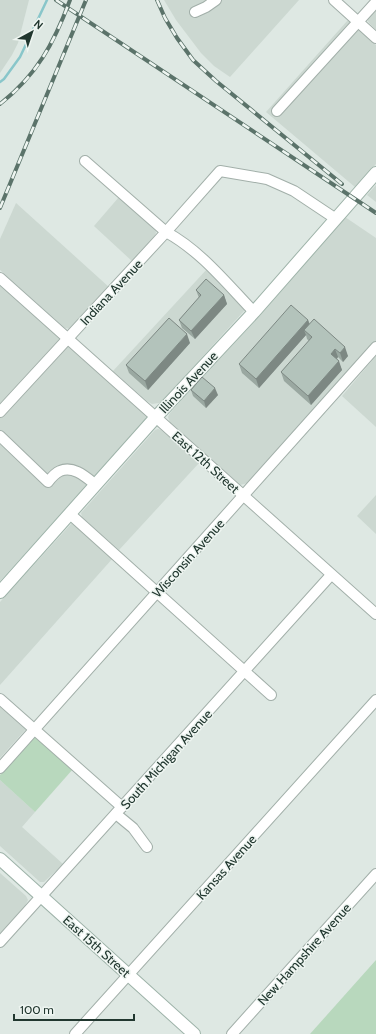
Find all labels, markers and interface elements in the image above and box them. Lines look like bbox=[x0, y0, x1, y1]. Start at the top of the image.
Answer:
north arrow bbox=[12, 12, 52, 52]
text: N bbox=[31, 16, 46, 32]
street label: Indiana Avenue bbox=[76, 255, 146, 328]
street label: Illinois Avenue bbox=[155, 347, 221, 416]
street label: East 12th Street bbox=[169, 428, 243, 497]
street label: Wisconsin Avenue bbox=[149, 515, 228, 601]
street label: South Michigan Avenue bbox=[117, 705, 215, 812]
street label: Kansas Avenue bbox=[193, 831, 260, 903]
street label: New Hampshire Avenue bbox=[254, 899, 354, 1008]
street label: East 15th Street bbox=[60, 912, 134, 981]
scale bar bbox=[14, 996, 134, 1022]
text: 100 m bbox=[20, 1002, 54, 1017]

